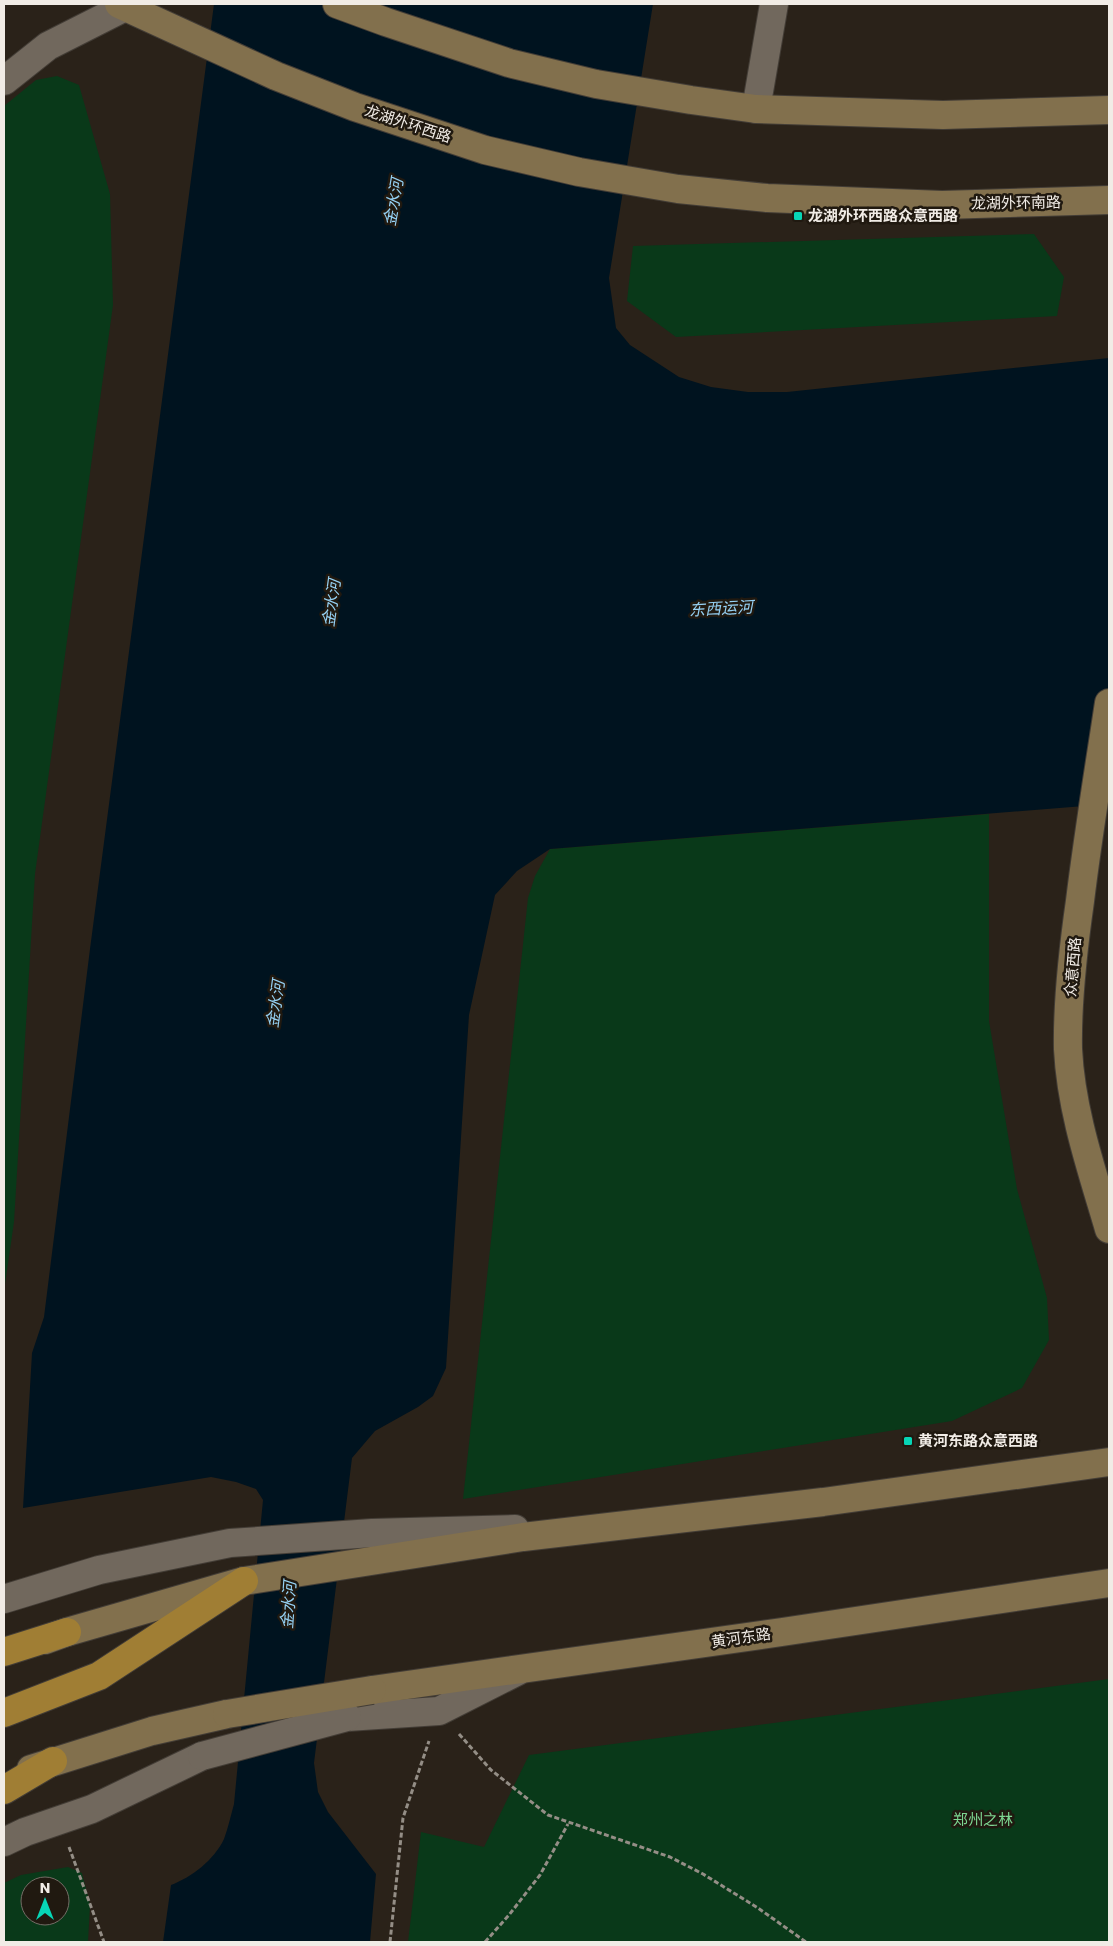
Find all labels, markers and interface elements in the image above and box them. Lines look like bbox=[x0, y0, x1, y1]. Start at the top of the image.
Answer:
street label: 龙湖外环西路 bbox=[362, 100, 454, 147]
water label: 金水河 bbox=[378, 174, 410, 228]
street label: 龙湖外环南路 bbox=[971, 191, 1061, 214]
place label: 龙湖外环西路众意西路 bbox=[808, 205, 958, 226]
marker: 龙湖外环西路众意西路 bbox=[792, 210, 804, 222]
water label: 金水河 bbox=[317, 575, 347, 628]
water label: 东西运河 bbox=[688, 595, 757, 622]
street label: 众意西路 bbox=[1059, 936, 1086, 998]
water label: 金水河 bbox=[261, 976, 291, 1029]
place label: 黄河东路众意西路 bbox=[918, 1430, 1038, 1451]
marker: 黄河东路众意西路 bbox=[902, 1435, 914, 1447]
water label: 金水河 bbox=[275, 1577, 302, 1630]
street label: 黄河东路 bbox=[710, 1623, 772, 1652]
park label: 郑州之林 bbox=[953, 1809, 1013, 1830]
north arrow bbox=[20, 1876, 70, 1926]
text: N bbox=[40, 1878, 50, 1898]

